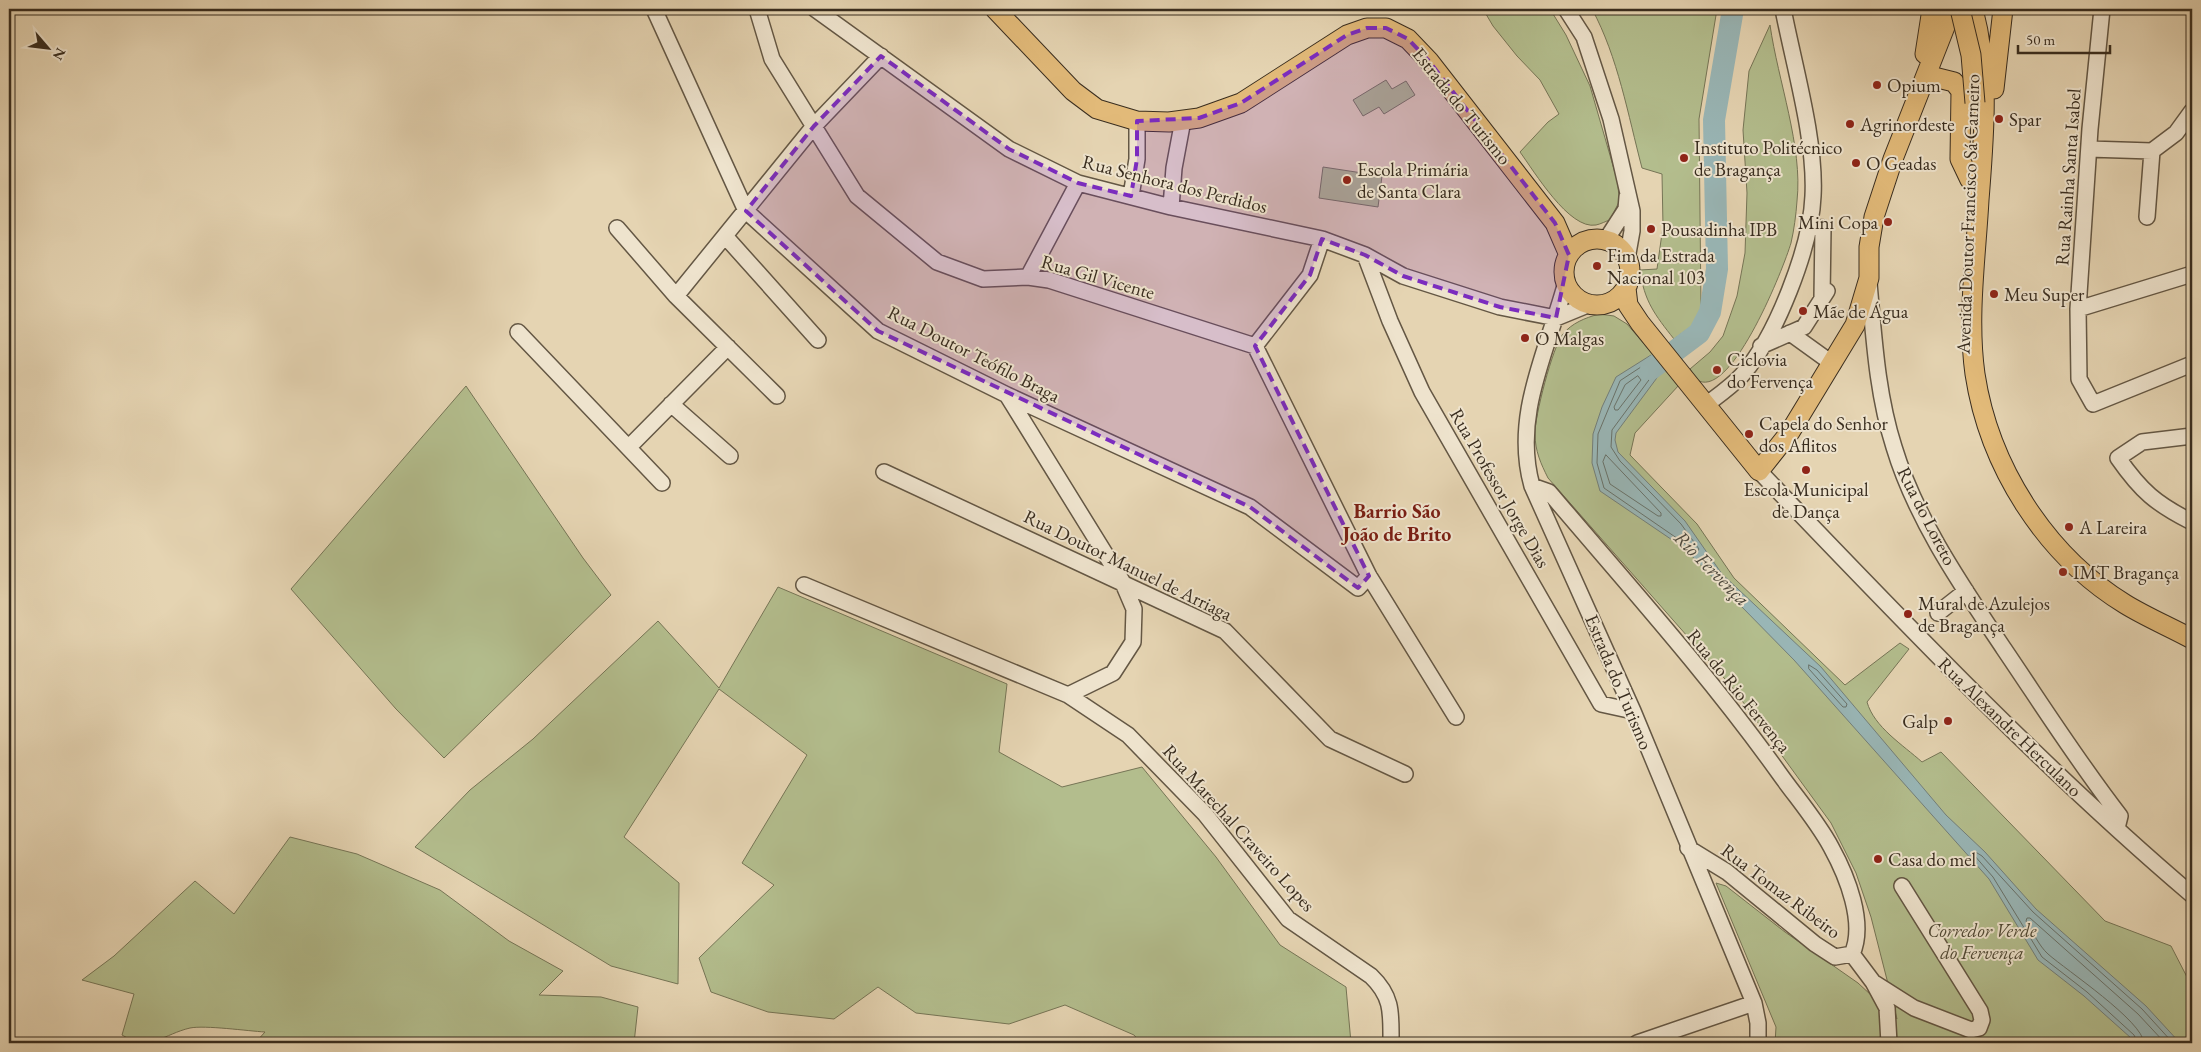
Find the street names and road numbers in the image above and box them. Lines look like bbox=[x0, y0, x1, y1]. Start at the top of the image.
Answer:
street label: Estrada do Turismo bbox=[1407, 42, 1517, 170]
street label: Avenida Doutor Francisco Sá Carneiro bbox=[1951, 74, 1985, 355]
street label: Rua Rainha Santa Isabel bbox=[2049, 87, 2087, 266]
street label: Rua Senhora dos Perdidos bbox=[1080, 149, 1270, 219]
street label: Rua Gil Vicente bbox=[1038, 249, 1158, 305]
street label: Rua Doutor Teófilo Braga bbox=[884, 300, 1065, 408]
street label: Rua Professor Jorge Dias bbox=[1444, 404, 1556, 572]
street label: Rua do Loreto bbox=[1891, 462, 1963, 570]
street label: Rua Doutor Manuel de Arriaga bbox=[1020, 504, 1237, 627]
street label: Estrada do Turismo bbox=[1579, 611, 1659, 753]
street label: Rua do Rio Fervença bbox=[1681, 624, 1797, 758]
street label: Rua Alexandre Herculano bbox=[1933, 652, 2087, 802]
street label: Rua Marechal Craveiro Lopes bbox=[1157, 739, 1321, 917]
street label: Rua Tomaz Ribeiro bbox=[1716, 838, 1846, 944]

